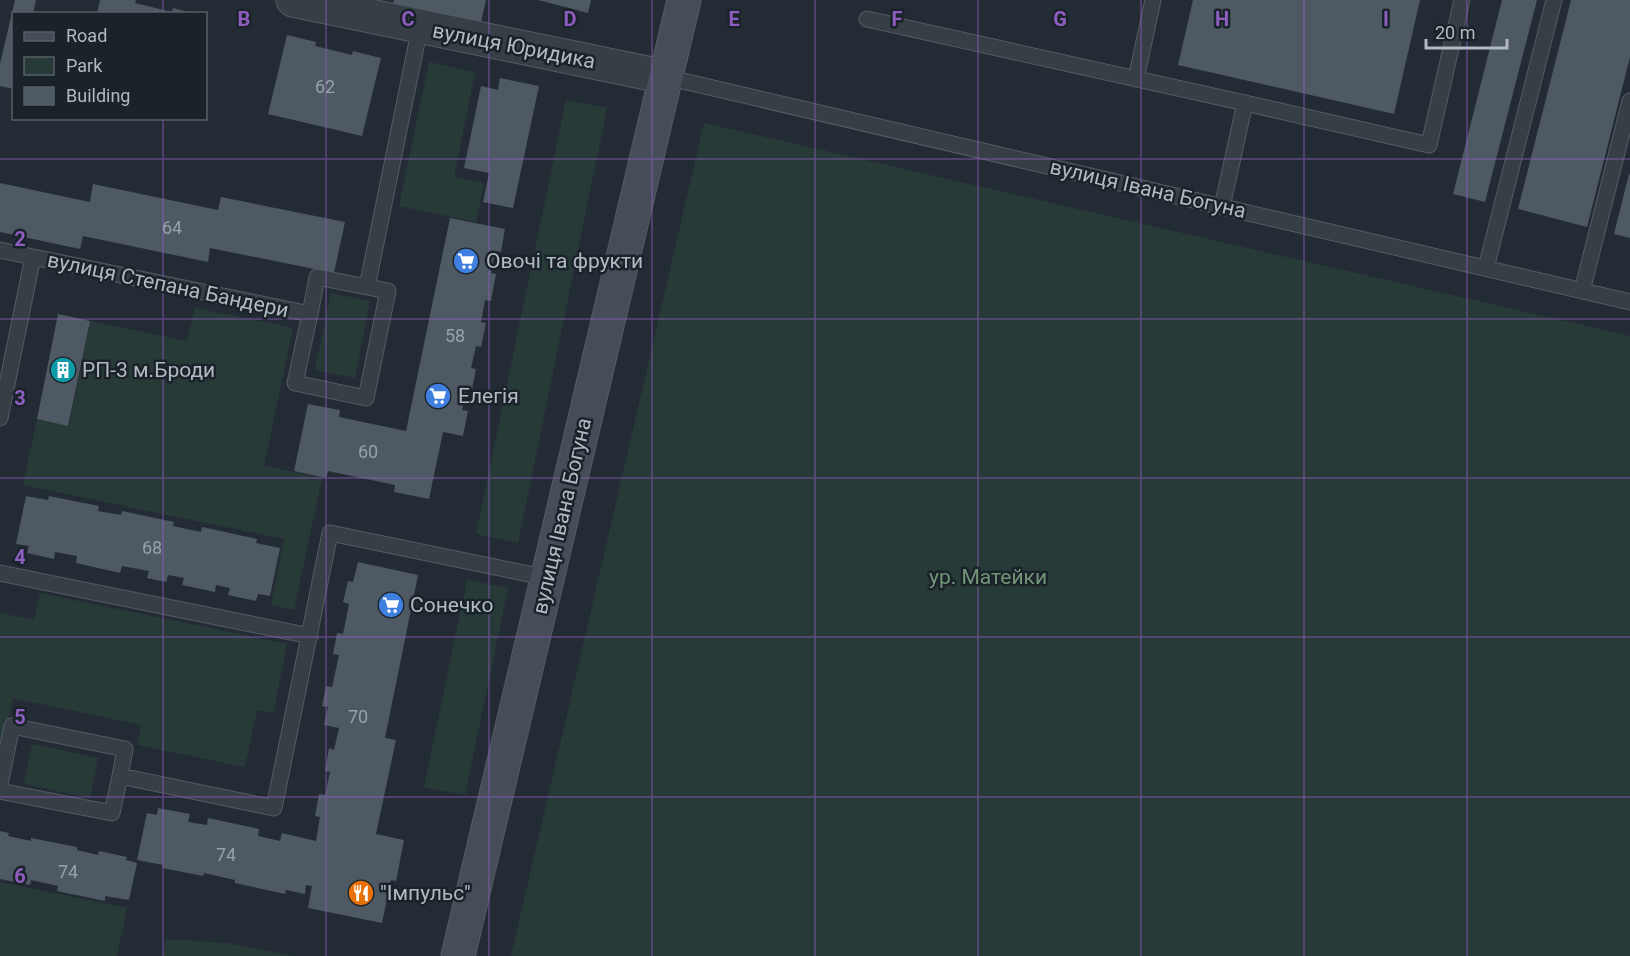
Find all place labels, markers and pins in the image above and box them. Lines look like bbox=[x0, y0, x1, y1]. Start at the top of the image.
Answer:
supermarket icon: Овочі та фрукти bbox=[451, 246, 481, 276]
place label: Овочі та фрукти bbox=[486, 249, 643, 273]
building icon: РП-3 м.Броди bbox=[48, 355, 78, 385]
place label: РП-3 м.Броди bbox=[82, 358, 215, 382]
supermarket icon: Елегія bbox=[423, 381, 453, 411]
place label: Елегія bbox=[458, 384, 519, 408]
supermarket icon: Сонечко bbox=[376, 590, 406, 620]
place label: Сонечко bbox=[410, 593, 493, 617]
restaurant icon: "Імпульс" bbox=[346, 878, 376, 908]
place label: "Імпульс" bbox=[380, 881, 471, 905]

